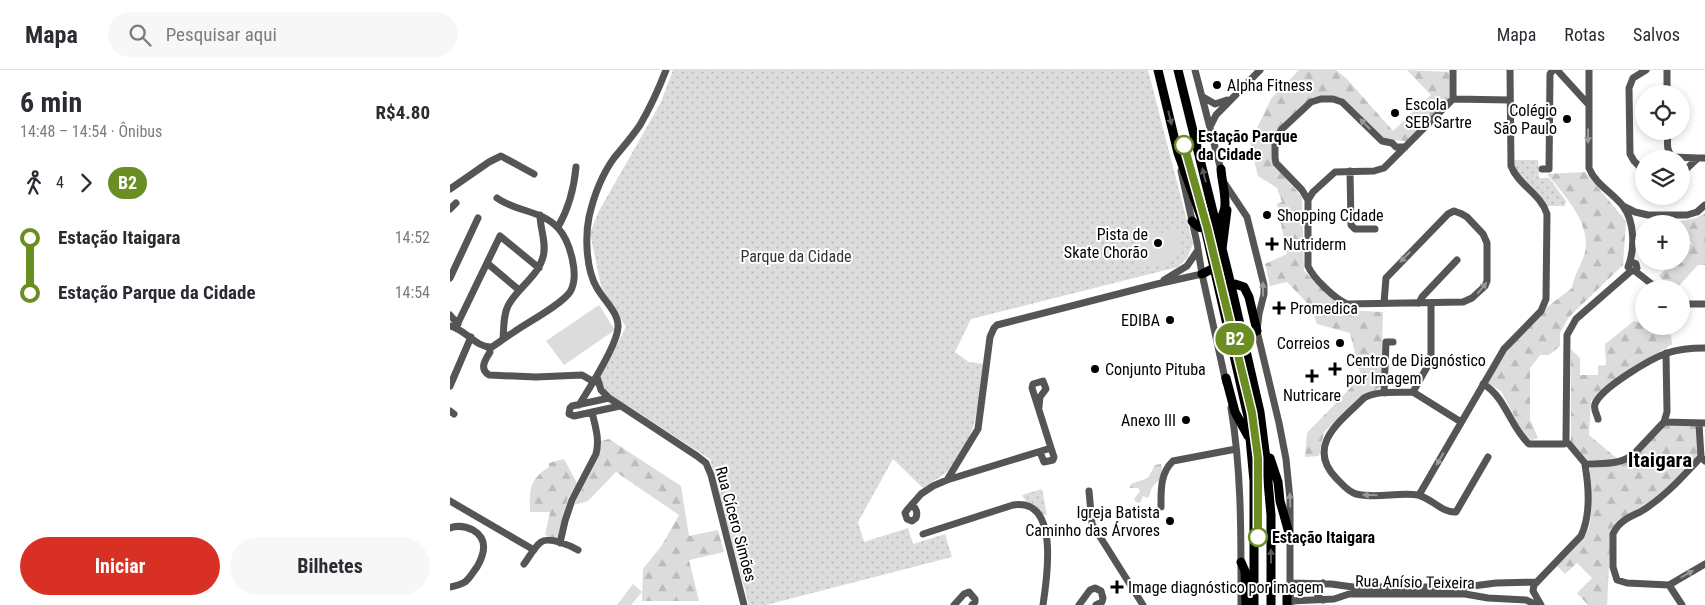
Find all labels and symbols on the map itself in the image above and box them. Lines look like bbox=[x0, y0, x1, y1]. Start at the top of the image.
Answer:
place label: Alpha Fitness bbox=[1227, 76, 1313, 95]
marker: Alpha Fitness bbox=[1211, 79, 1223, 91]
place label: Escola SEB Sartre bbox=[1405, 95, 1472, 132]
place label: Colégio São Paulo bbox=[1493, 101, 1557, 138]
marker: Escola SEB Sartre bbox=[1389, 107, 1401, 119]
one-way arrow bbox=[1166, 110, 1174, 125]
marker: Colégio São Paulo bbox=[1561, 113, 1573, 125]
one-way arrow bbox=[1359, 119, 1371, 131]
place label: Estação Parque da Cidade bbox=[1198, 127, 1298, 164]
one-way arrow bbox=[1584, 128, 1592, 144]
marker: Estação Parque da Cidade bbox=[1174, 135, 1194, 155]
one-way arrow bbox=[1200, 167, 1208, 182]
place label: Shopping Cidade bbox=[1277, 206, 1384, 225]
marker: Shopping Cidade bbox=[1261, 209, 1273, 221]
place label: Pista de Skate Chorão bbox=[1064, 225, 1148, 262]
place label: Nutriderm bbox=[1283, 235, 1346, 254]
marker: Pista de Skate Chorão bbox=[1152, 237, 1164, 249]
marker: Nutriderm bbox=[1265, 237, 1279, 251]
park label: Parque da Cidade bbox=[740, 247, 852, 266]
one-way arrow bbox=[1399, 251, 1411, 263]
one-way arrow bbox=[1259, 281, 1267, 297]
one-way arrow bbox=[1476, 282, 1487, 295]
place label: Promedica bbox=[1290, 299, 1358, 318]
marker: Promedica bbox=[1272, 301, 1286, 315]
place label: EDIBA bbox=[1121, 311, 1160, 330]
marker: EDIBA bbox=[1164, 314, 1176, 326]
line badge: B2 bbox=[1212, 323, 1258, 355]
place label: Correios bbox=[1277, 334, 1330, 353]
marker: Correios bbox=[1334, 337, 1346, 349]
place label: Centro de Diagnóstico por Imagem bbox=[1346, 351, 1486, 388]
place label: Conjunto Pituba bbox=[1105, 360, 1206, 379]
marker: Centro de Diagnóstico por Imagem bbox=[1328, 362, 1342, 376]
marker: Conjunto Pituba bbox=[1089, 363, 1101, 375]
marker: Nutricare bbox=[1305, 369, 1319, 383]
place label: Nutricare bbox=[1283, 386, 1341, 405]
place label: Anexo III bbox=[1121, 411, 1176, 430]
marker: Anexo III bbox=[1180, 414, 1192, 426]
district label: Itaigara bbox=[1628, 448, 1692, 472]
one-way arrow bbox=[1436, 451, 1444, 466]
street label: Rua Cícero Simões bbox=[711, 464, 761, 584]
one-way arrow bbox=[1285, 491, 1293, 507]
one-way arrow bbox=[1362, 491, 1378, 499]
place label: Igreja Batista Caminho das Árvores bbox=[1025, 503, 1160, 540]
marker: Igreja Batista Caminho das Árvores bbox=[1164, 515, 1176, 527]
marker: Estação Itaigara bbox=[1248, 527, 1268, 547]
place label: Estação Itaigara bbox=[1272, 528, 1376, 547]
one-way arrow bbox=[1267, 548, 1275, 564]
one-way arrow bbox=[1681, 570, 1694, 579]
street label: Rua Anísio Teixeira bbox=[1355, 571, 1475, 593]
place label: Image diagnóstico por imagem bbox=[1128, 578, 1324, 597]
marker: Image diagnóstico por imagem bbox=[1110, 580, 1124, 594]

